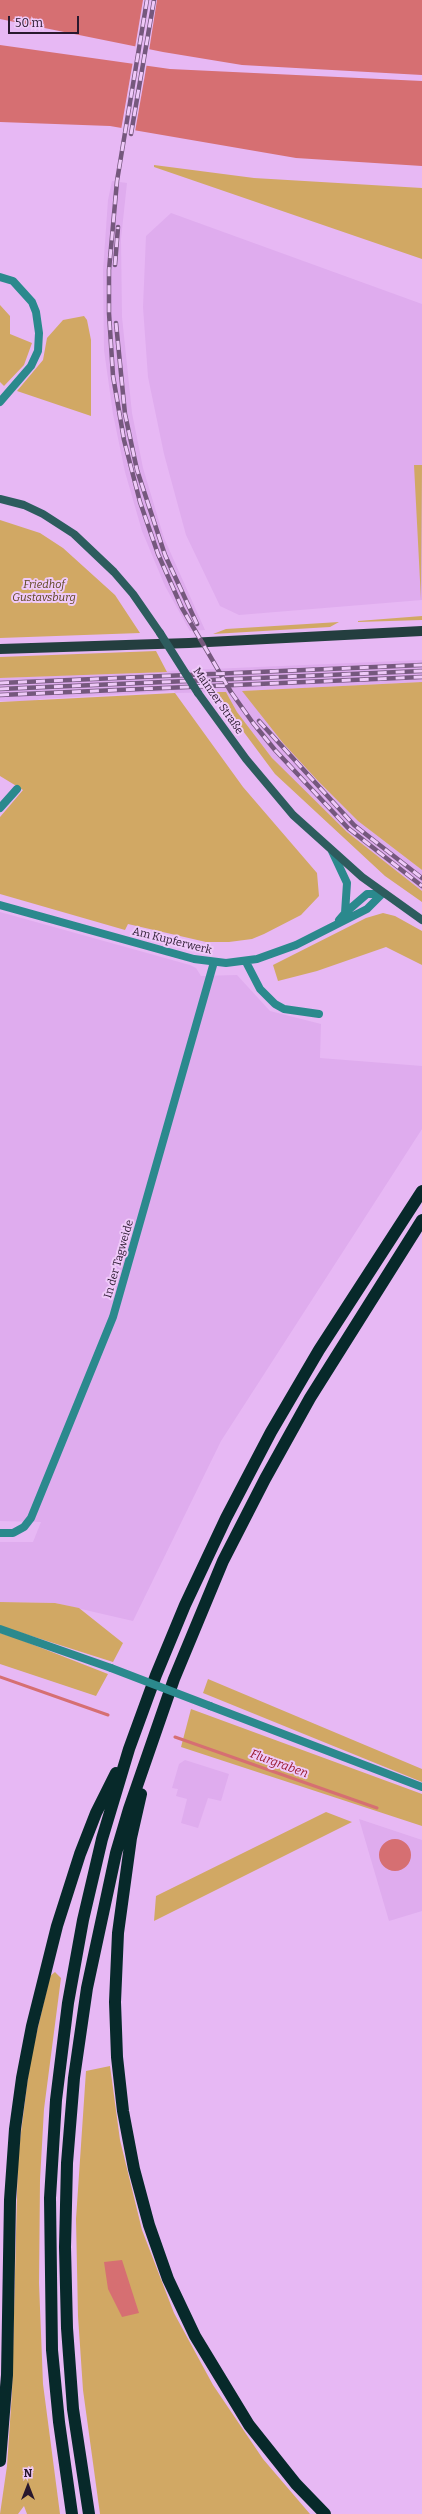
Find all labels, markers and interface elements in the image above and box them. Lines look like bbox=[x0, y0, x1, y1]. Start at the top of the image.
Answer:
scale bar bbox=[10, 8, 81, 34]
text: 50 m bbox=[15, 16, 43, 30]
park label: Friedhof Gustavsburg bbox=[12, 578, 76, 604]
street label: Mainzer Straße bbox=[190, 665, 246, 737]
street label: Am Kupferwerk bbox=[131, 925, 213, 957]
street label: In der Tagweide bbox=[102, 1218, 136, 1300]
water label: Flurgraben bbox=[248, 1747, 310, 1781]
north arrow bbox=[8, 2466, 48, 2506]
text: N bbox=[24, 2467, 32, 2480]

